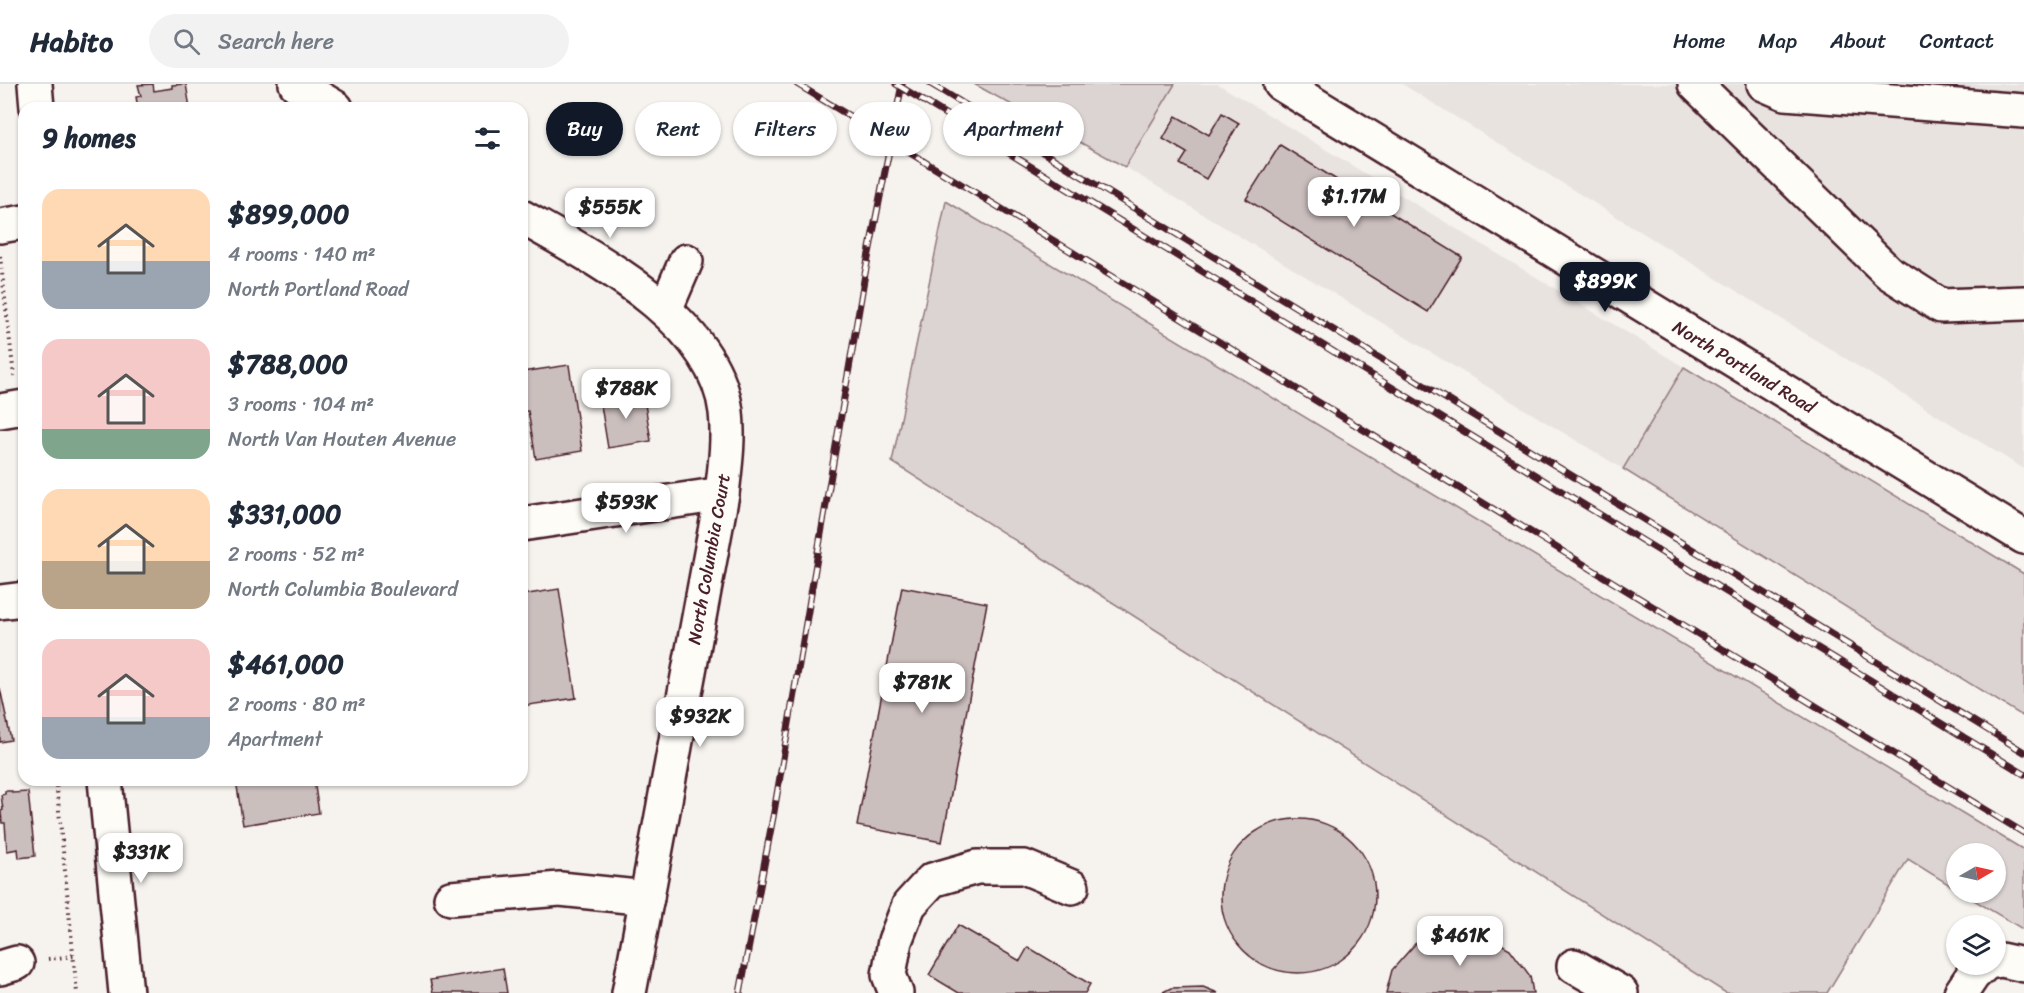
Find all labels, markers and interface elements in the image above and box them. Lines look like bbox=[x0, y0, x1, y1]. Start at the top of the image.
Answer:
search box bbox=[149, 14, 569, 68]
text: Habito bbox=[30, 17, 113, 66]
text: Search here bbox=[218, 22, 334, 61]
text: Home bbox=[1673, 22, 1725, 60]
text: Map bbox=[1758, 22, 1797, 60]
text: About bbox=[1830, 22, 1887, 60]
text: Contact bbox=[1920, 22, 1994, 60]
icon: search bbox=[170, 25, 203, 58]
chip: Buy bbox=[546, 102, 623, 156]
chip: Rent bbox=[635, 102, 721, 156]
chip: Filters bbox=[733, 102, 837, 156]
chip: New bbox=[849, 102, 931, 156]
chip: Apartment bbox=[943, 102, 1084, 156]
text: 9 homes bbox=[42, 115, 136, 161]
icon: filters bbox=[471, 122, 504, 155]
pin: $1.17M bbox=[1305, 177, 1403, 228]
text: $1.17M bbox=[1322, 179, 1386, 214]
pin: $555K bbox=[568, 188, 652, 239]
text: $555K bbox=[579, 190, 641, 225]
text: $899,000 bbox=[228, 191, 349, 237]
icon: home bbox=[90, 213, 162, 285]
text: 4 rooms · 140 m² bbox=[228, 237, 376, 272]
pin: $899K bbox=[1563, 262, 1647, 313]
text: $899K bbox=[1574, 264, 1636, 299]
text: North Portland Road bbox=[228, 272, 409, 307]
street label: North Portland Road bbox=[1666, 311, 1823, 423]
text: $788,000 bbox=[228, 341, 348, 387]
icon: home bbox=[90, 363, 162, 435]
pin: $788K bbox=[584, 369, 668, 420]
text: $788K bbox=[595, 371, 657, 406]
text: 3 rooms · 104 m² bbox=[228, 387, 374, 422]
text: North Van Houten Avenue bbox=[228, 422, 456, 457]
street label: North Columbia Court bbox=[678, 471, 740, 647]
pin: $593K bbox=[584, 483, 668, 534]
text: $593K bbox=[595, 485, 657, 520]
text: $331,000 bbox=[228, 491, 342, 537]
icon: home bbox=[90, 513, 162, 585]
text: 2 rooms · 52 m² bbox=[228, 537, 365, 572]
text: North Columbia Boulevard bbox=[228, 572, 458, 607]
text: $461,000 bbox=[228, 641, 344, 687]
icon: home bbox=[90, 663, 162, 735]
pin: $781K bbox=[880, 663, 964, 714]
text: $781K bbox=[893, 665, 951, 700]
text: 2 rooms · 80 m² bbox=[228, 687, 366, 722]
pin: $932K bbox=[658, 697, 742, 748]
text: $932K bbox=[670, 699, 730, 734]
text: Apartment bbox=[228, 722, 322, 757]
pin: $331K bbox=[99, 833, 183, 884]
text: $331K bbox=[113, 835, 169, 870]
north arrow bbox=[1946, 843, 2006, 903]
map controls bbox=[1946, 843, 2006, 975]
button: layers bbox=[1946, 915, 2006, 975]
pin: $461K bbox=[1418, 916, 1502, 967]
text: $461K bbox=[1431, 918, 1489, 953]

